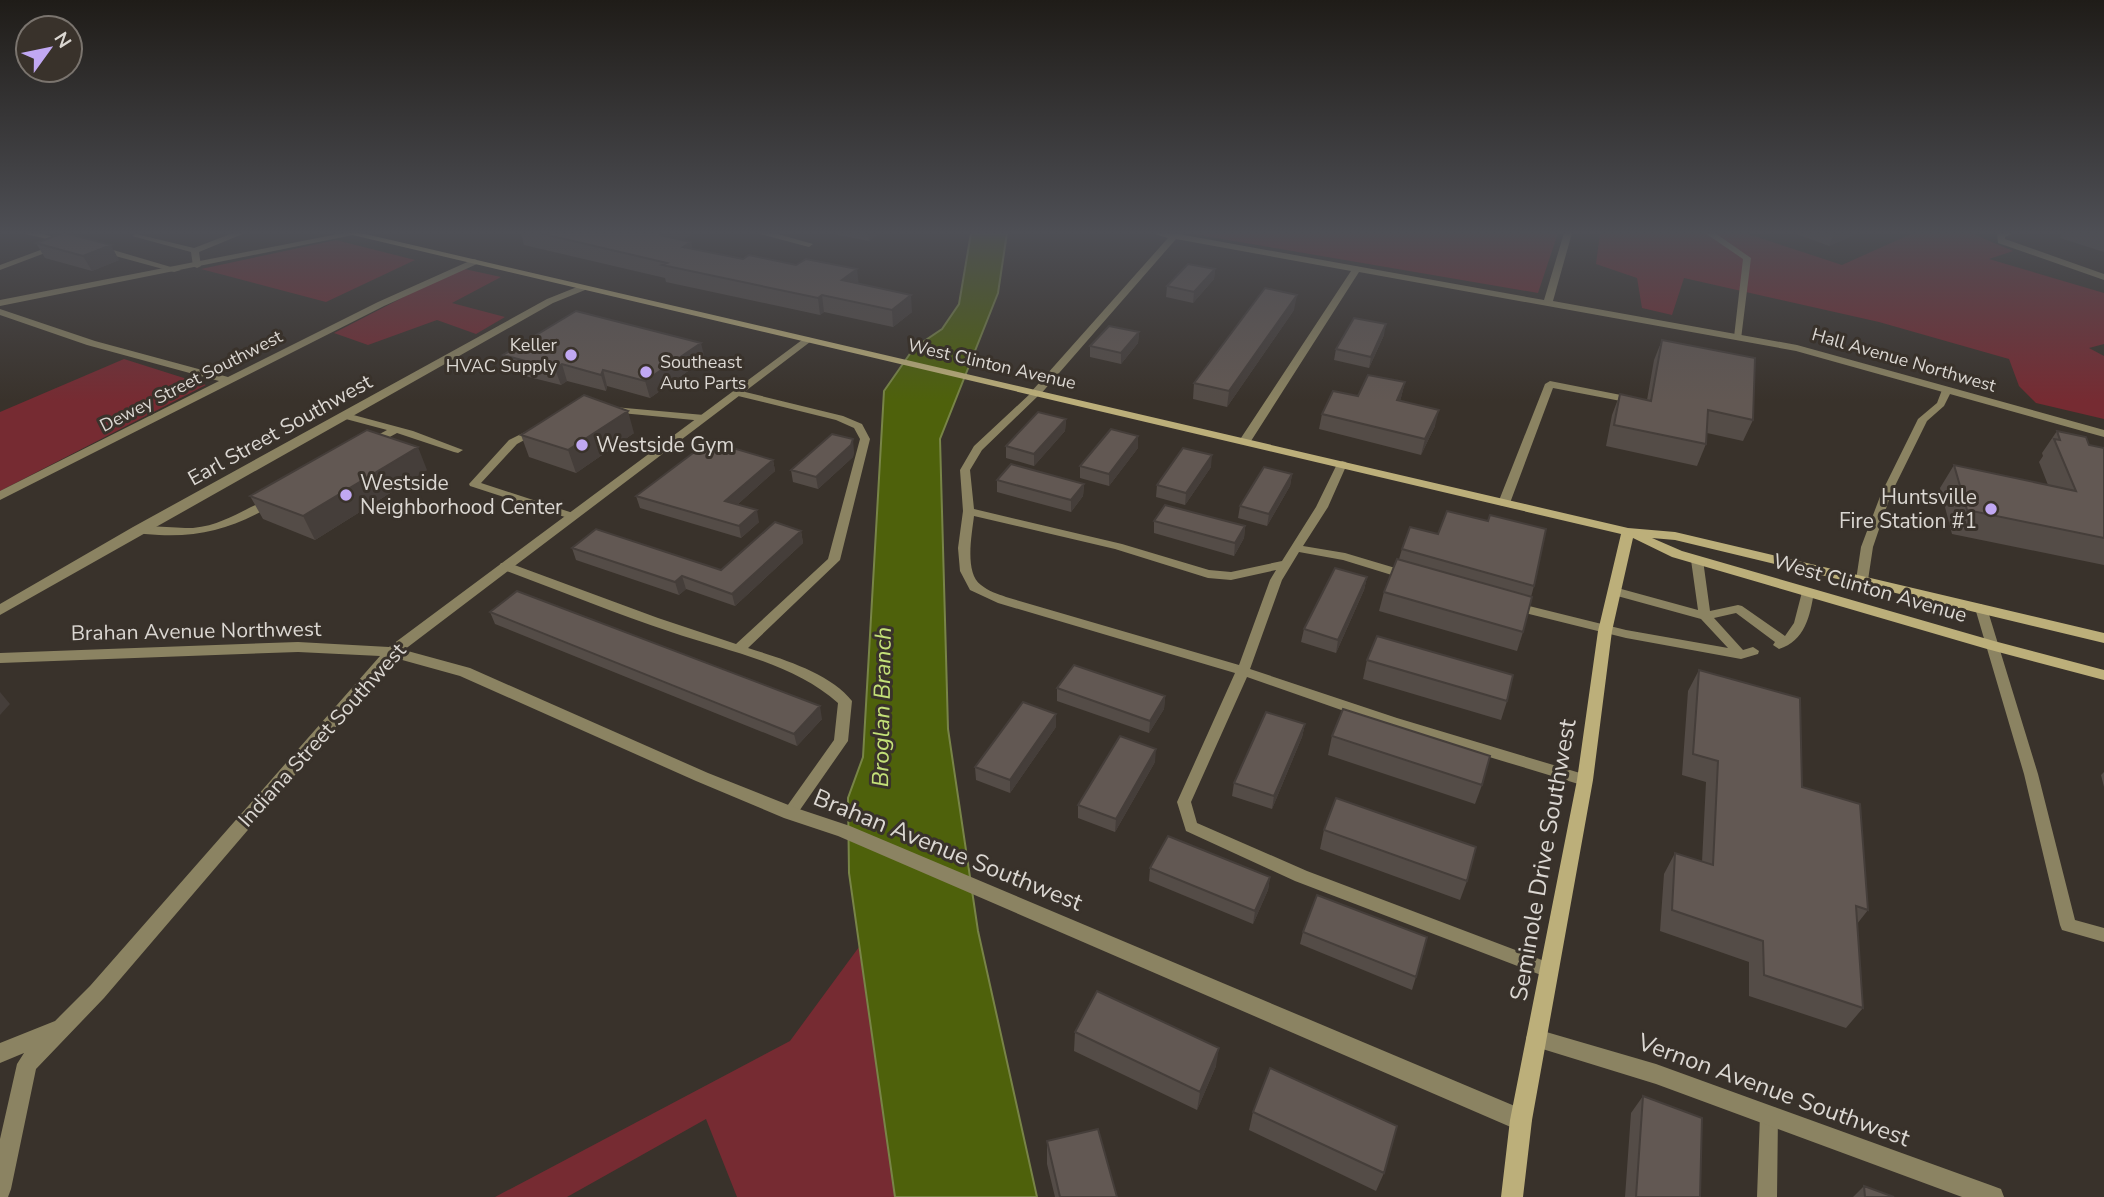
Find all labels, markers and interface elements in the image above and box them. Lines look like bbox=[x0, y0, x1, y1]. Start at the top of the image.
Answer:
north arrow bbox=[14, 14, 84, 84]
text: N bbox=[48, 27, 77, 53]
street label: Hall Avenue Northwest bbox=[1809, 322, 2000, 398]
street label: Dewey Street Southwest bbox=[96, 324, 287, 438]
place label: Keller HVAC Supply bbox=[446, 333, 558, 378]
street label: West Clinton Avenue bbox=[906, 333, 1078, 395]
marker: Keller HVAC Supply bbox=[563, 347, 579, 363]
place label: Southeast Auto Parts bbox=[660, 350, 746, 395]
marker: Southeast Auto Parts bbox=[638, 364, 654, 380]
street label: Earl Street Southwest bbox=[183, 367, 378, 492]
place label: Westside Gym bbox=[596, 431, 734, 459]
marker: Westside Gym bbox=[574, 437, 590, 453]
place label: Westside Neighborhood Center bbox=[360, 469, 563, 521]
place label: Huntsville Fire Station #1 bbox=[1839, 483, 1977, 535]
marker: Westside Neighborhood Center bbox=[338, 487, 354, 503]
marker: Huntsville Fire Station #1 bbox=[1983, 501, 1999, 517]
street label: West Clinton Avenue bbox=[1770, 547, 1970, 629]
street label: Brahan Avenue Northwest bbox=[71, 615, 322, 647]
water label: Broglan Branch bbox=[865, 626, 899, 788]
street label: Indiana Street Southwest bbox=[232, 637, 413, 833]
street label: Seminole Drive Southwest bbox=[1502, 716, 1584, 1003]
street label: Brahan Avenue Southwest bbox=[809, 781, 1088, 919]
street label: Vernon Avenue Southwest bbox=[1633, 1026, 1915, 1154]

